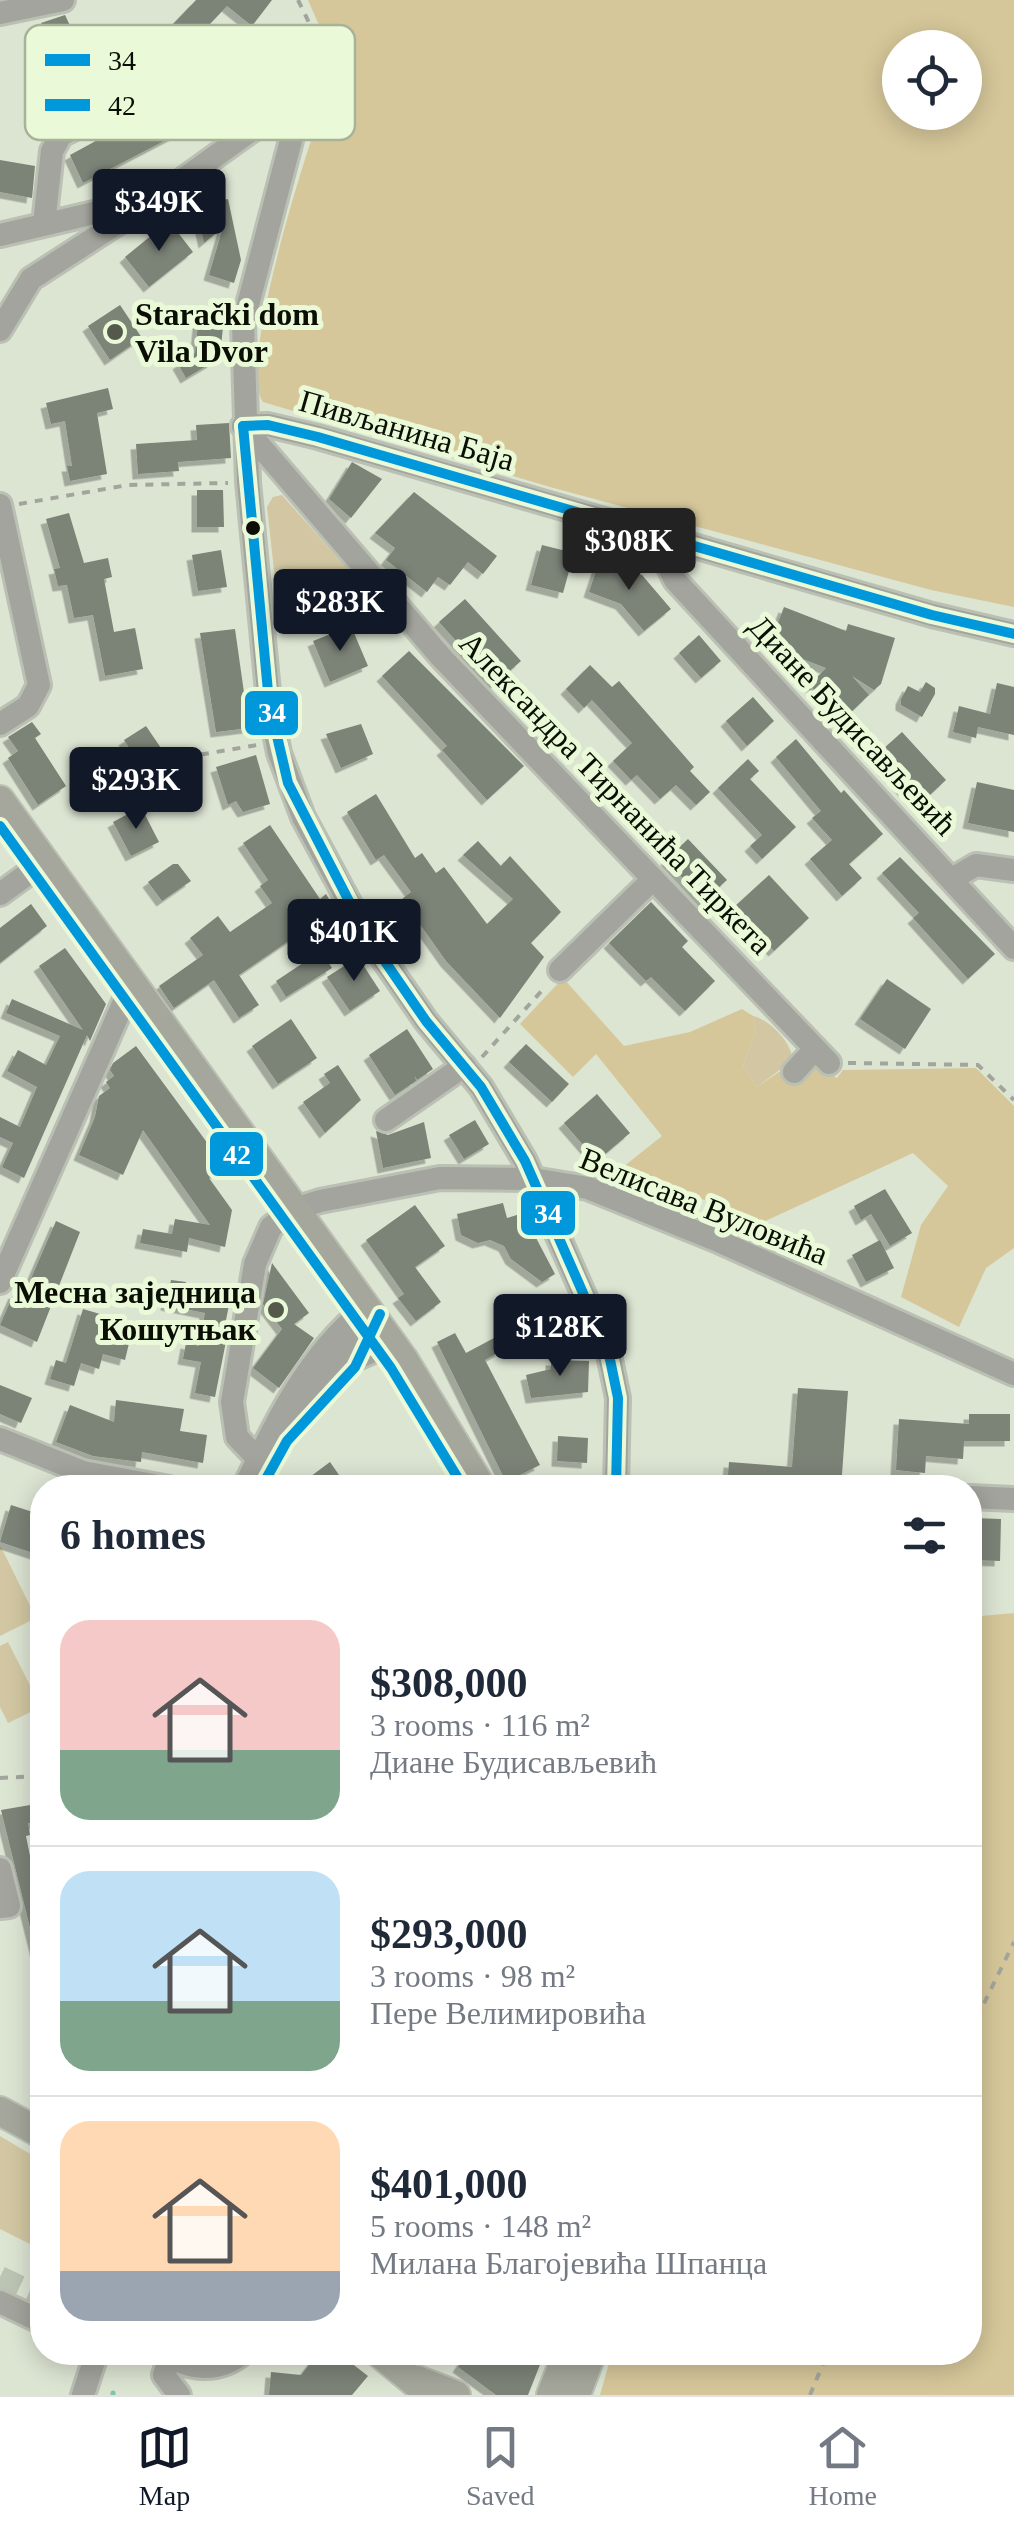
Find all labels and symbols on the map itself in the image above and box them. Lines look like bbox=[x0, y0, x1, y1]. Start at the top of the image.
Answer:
legend bbox=[25, 25, 355, 140]
text: 34 bbox=[108, 45, 136, 76]
text: 42 bbox=[108, 90, 136, 121]
pin: $349K bbox=[89, 169, 229, 254]
place label: Starački dom Vila Dvor bbox=[135, 296, 319, 369]
marker: Starački dom Vila Dvor bbox=[104, 321, 126, 343]
street label: Пивљанина Баја bbox=[295, 382, 519, 478]
pin: $308K bbox=[559, 508, 699, 593]
unlabelled marker bbox=[243, 518, 263, 538]
pin: $283K bbox=[270, 569, 410, 654]
street label: Диане Будисављевић bbox=[742, 608, 964, 842]
street label: Александра Тирнанића Тиркета bbox=[452, 625, 780, 961]
line badge: 34 bbox=[243, 689, 300, 737]
text: 34 bbox=[258, 697, 286, 728]
pin: $293K bbox=[66, 747, 206, 832]
pin: $401K bbox=[284, 899, 424, 984]
line badge: 42 bbox=[208, 1130, 265, 1178]
text: 42 bbox=[223, 1139, 251, 1170]
street label: Велисава Вуловића bbox=[575, 1140, 833, 1272]
line badge: 34 bbox=[519, 1189, 577, 1237]
text: 34 bbox=[534, 1198, 562, 1229]
place label: Месна заједница Кошутњак bbox=[14, 1274, 257, 1347]
pin: $128K bbox=[490, 1294, 630, 1379]
marker: Месна заједница Кошутњак bbox=[265, 1299, 287, 1321]

